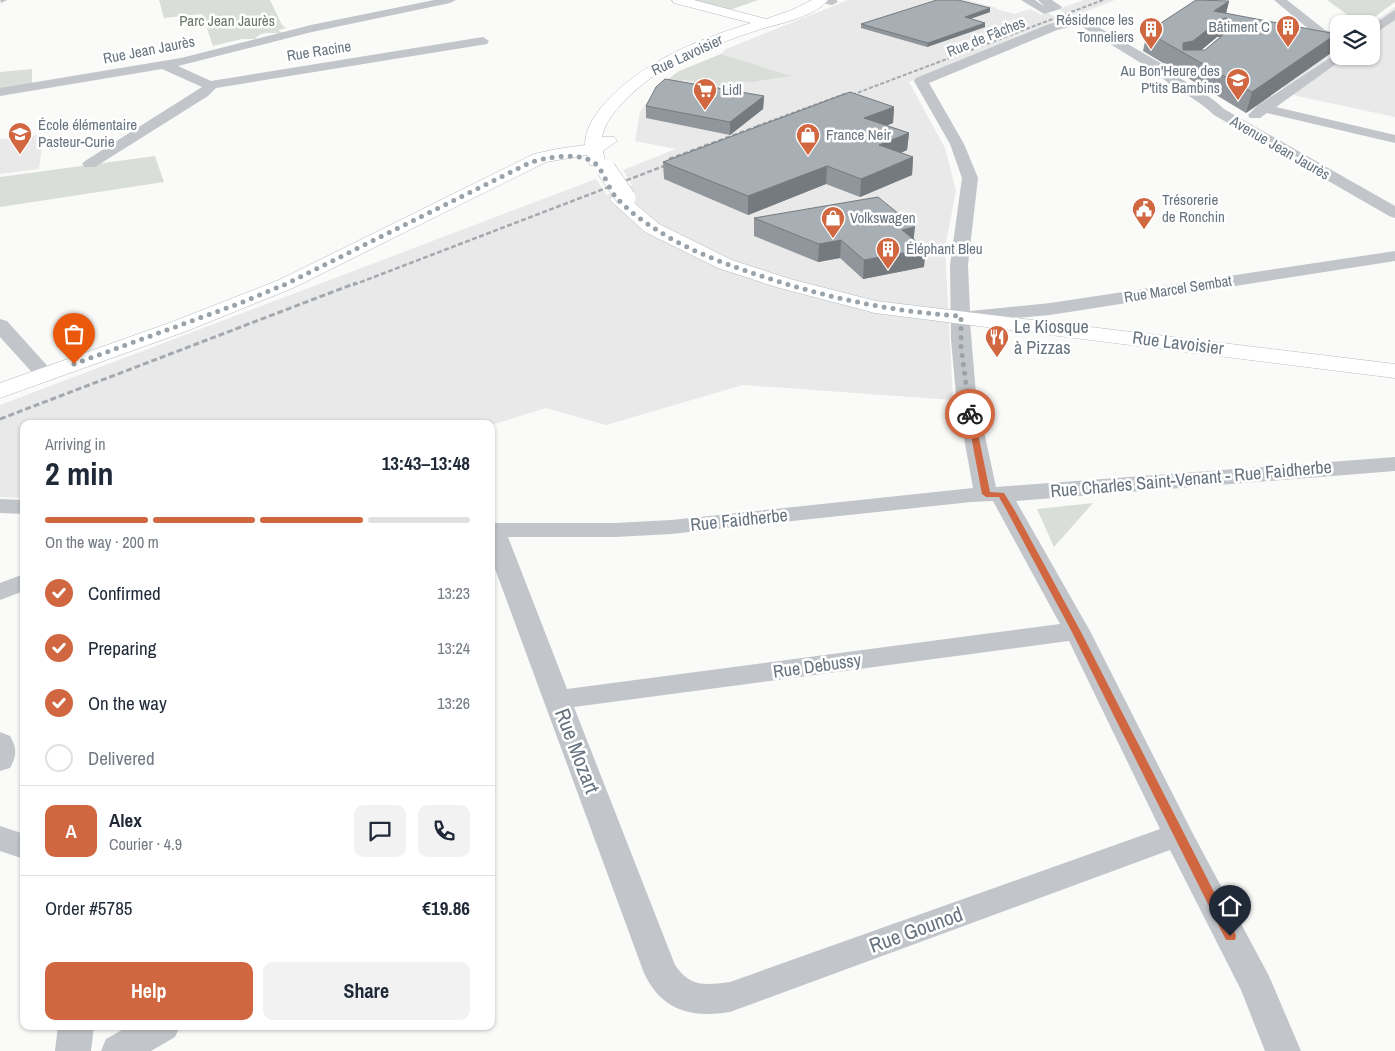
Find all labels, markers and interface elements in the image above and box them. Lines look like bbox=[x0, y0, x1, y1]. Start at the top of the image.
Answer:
place label: Résidence les Tonneliers bbox=[1056, 9, 1134, 47]
park label: Parc Jean Jaurès bbox=[179, 10, 275, 31]
street label: Rue de Fâches bbox=[943, 11, 1028, 62]
building icon: Bâtiment C bbox=[1275, 14, 1301, 48]
map controls bbox=[1330, 15, 1380, 65]
button: layers bbox=[1330, 15, 1380, 65]
building icon: Résidence les Tonneliers bbox=[1138, 16, 1164, 50]
place label: Bâtiment C bbox=[1208, 16, 1270, 37]
street label: Rue Lavoisier bbox=[648, 29, 726, 80]
street label: Rue Jean Jaurès bbox=[101, 30, 197, 69]
street label: Rue Racine bbox=[285, 35, 353, 66]
place label: Au Bon'Heure des P'tits Bambins bbox=[1120, 60, 1220, 98]
school or university icon: Au Bon'Heure des P'tits Bambins bbox=[1225, 67, 1251, 101]
supermarket icon: Lidl bbox=[692, 77, 718, 111]
place label: Lidl bbox=[722, 79, 742, 100]
street label: Avenue Jean Jaurès bbox=[1226, 110, 1334, 185]
place label: École élémentaire Pasteur-Curie bbox=[38, 114, 137, 152]
school or university icon: École élémentaire Pasteur-Curie bbox=[7, 121, 33, 155]
shop icon: France Neir bbox=[795, 122, 821, 156]
place label: France Neir bbox=[826, 124, 891, 145]
place label: Trésorerie de Ronchin bbox=[1162, 189, 1225, 227]
public building icon: Trésorerie de Ronchin bbox=[1131, 196, 1157, 230]
shop icon: Volkswagen bbox=[820, 205, 846, 239]
place label: Volkswagen bbox=[850, 207, 916, 228]
building icon: Éléphant Bleu bbox=[875, 236, 901, 270]
place label: Éléphant Bleu bbox=[906, 238, 983, 259]
street label: Rue Marcel Sembat bbox=[1123, 270, 1234, 307]
pin bbox=[53, 313, 95, 364]
place label: Le Kiosque à Pizzas bbox=[1014, 314, 1089, 360]
icon: bag bbox=[60, 320, 88, 348]
restaurant icon: Le Kiosque à Pizzas bbox=[984, 324, 1010, 358]
street label: Rue Lavoisier bbox=[1131, 324, 1225, 361]
courier bbox=[945, 389, 995, 439]
icon: bike bbox=[956, 400, 984, 428]
text: Arriving in bbox=[45, 433, 106, 455]
text: 13:43–13:48 bbox=[382, 450, 470, 476]
text: 2 min bbox=[45, 452, 114, 495]
street label: Rue Charles Saint-Venant - Rue Faidherbe bbox=[1049, 454, 1333, 503]
street label: Rue Faidherbe bbox=[689, 502, 789, 537]
text: On the way · 200 m bbox=[45, 531, 159, 553]
icon: check bbox=[45, 579, 73, 607]
text: Confirmed bbox=[88, 580, 161, 606]
text: 13:23 bbox=[437, 582, 470, 604]
icon: check bbox=[45, 634, 73, 662]
text: Preparing bbox=[88, 635, 156, 661]
text: 13:24 bbox=[437, 637, 470, 659]
street label: Rue Debussy bbox=[771, 647, 863, 684]
icon: check bbox=[45, 689, 73, 717]
text: On the way bbox=[88, 690, 167, 716]
text: 13:26 bbox=[437, 692, 470, 714]
street label: Rue Mozart bbox=[548, 704, 607, 798]
text: Delivered bbox=[88, 745, 155, 771]
button: chat bbox=[354, 805, 406, 857]
button: phone bbox=[418, 805, 470, 857]
text: Alex bbox=[109, 807, 142, 833]
text: A bbox=[65, 818, 77, 844]
text: Courier · 4.9 bbox=[109, 833, 182, 855]
pin bbox=[1209, 885, 1251, 936]
icon: home bbox=[1216, 892, 1244, 920]
text: Order #5785 bbox=[45, 895, 132, 921]
text: €19.86 bbox=[422, 895, 470, 921]
street label: Rue Gounod bbox=[865, 899, 967, 960]
button: Help bbox=[45, 962, 253, 1020]
button: Share bbox=[263, 962, 470, 1020]

